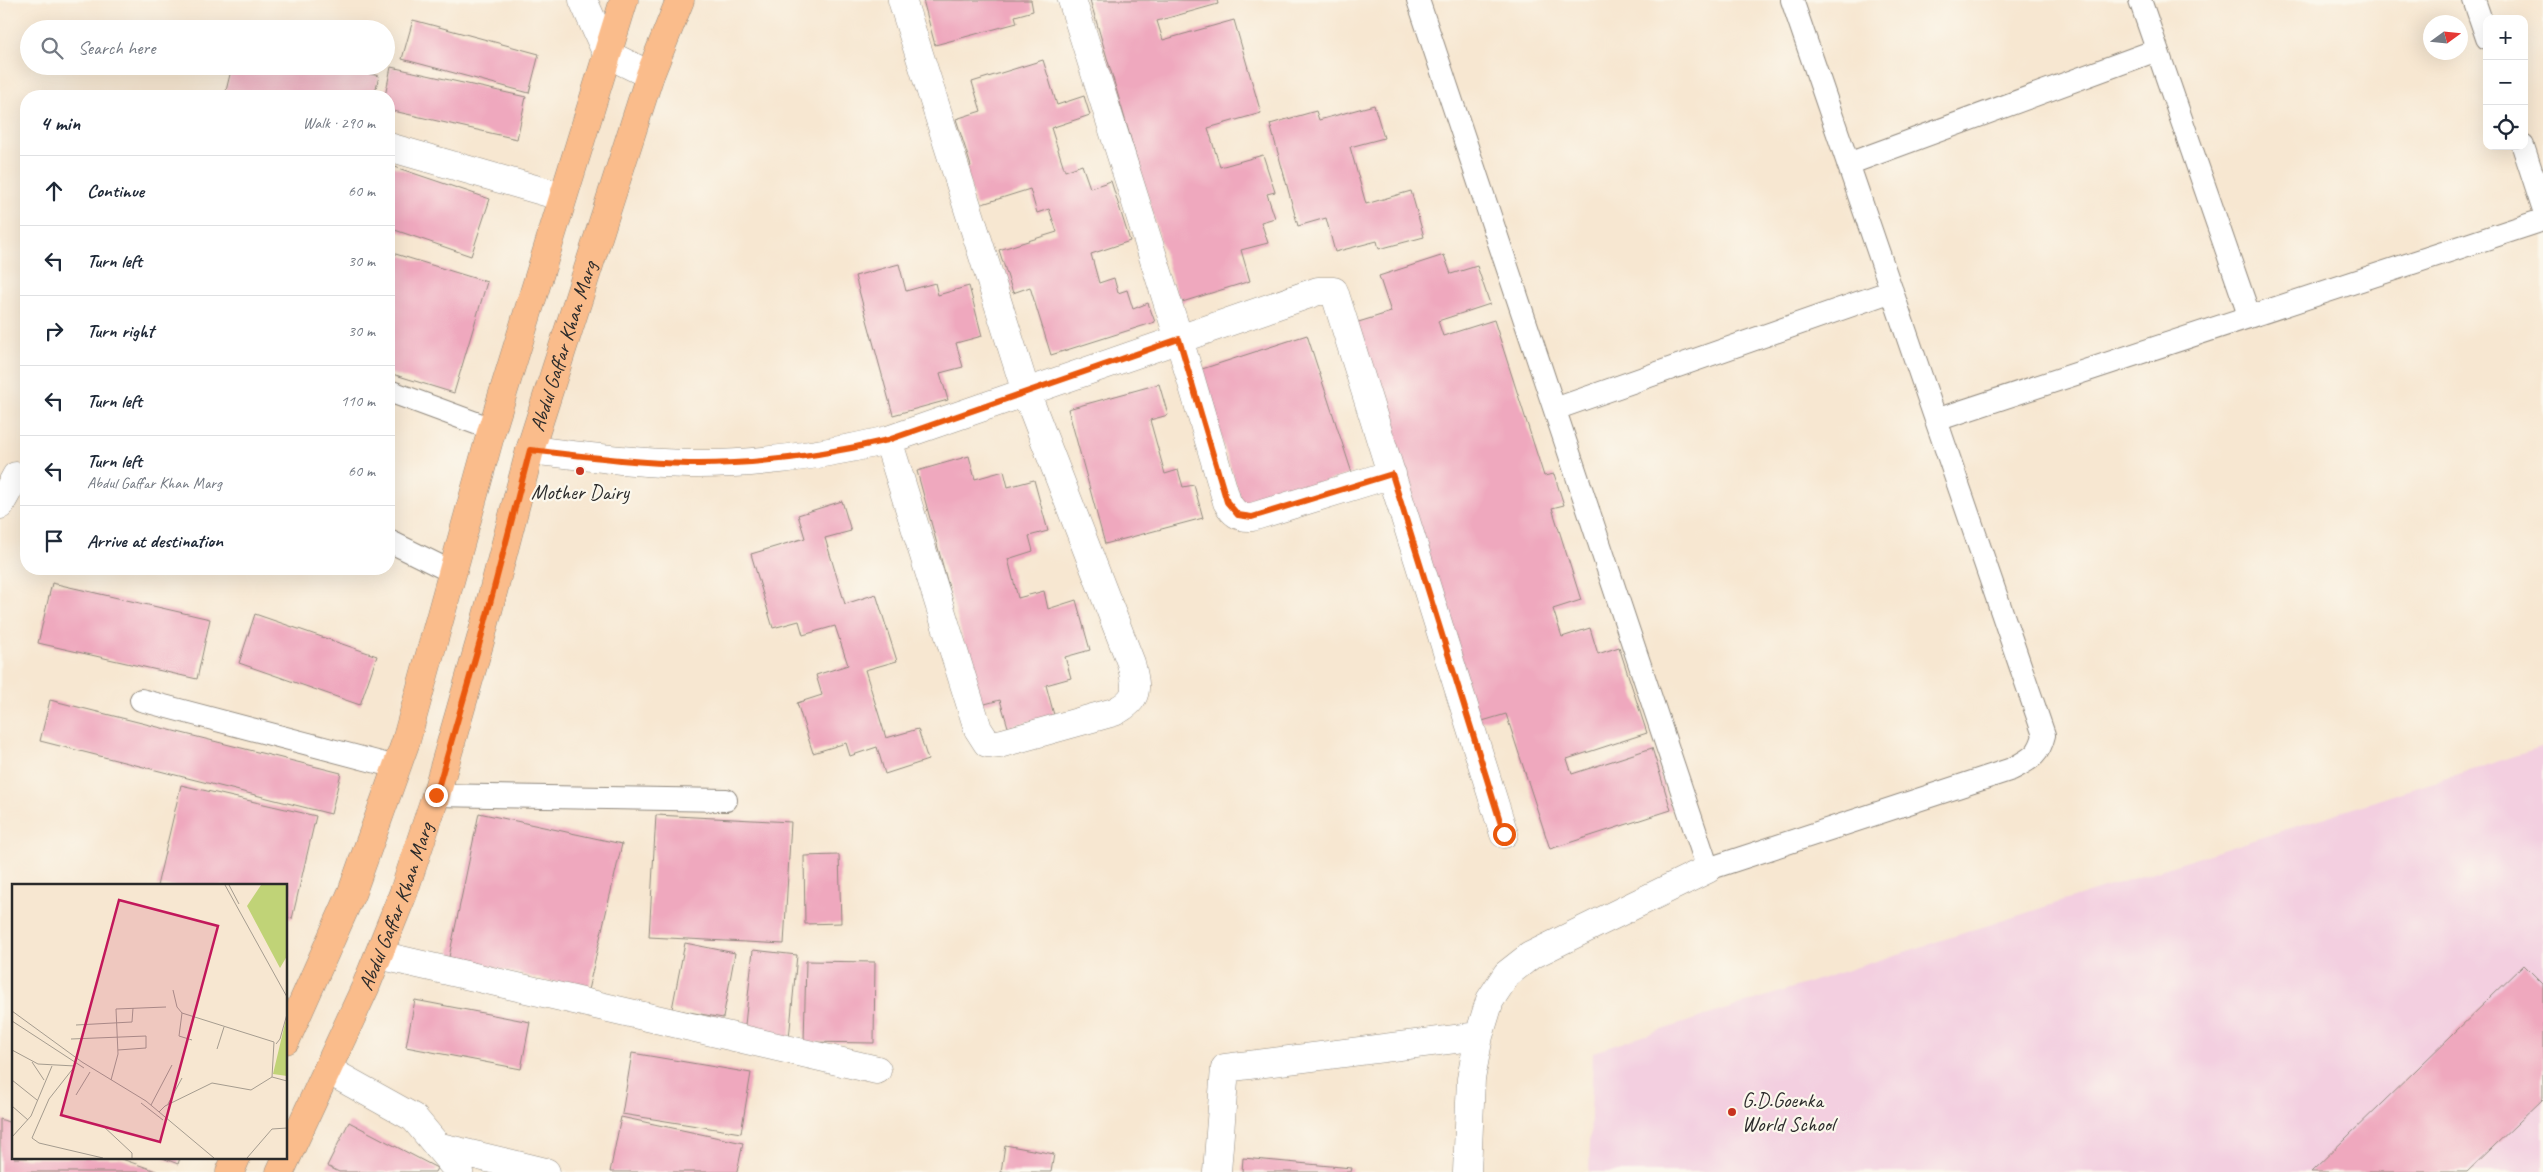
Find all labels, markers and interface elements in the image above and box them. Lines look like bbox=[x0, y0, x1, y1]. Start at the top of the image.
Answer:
north arrow bbox=[2423, 15, 2468, 60]
map controls bbox=[2483, 15, 2528, 150]
button: + bbox=[2483, 15, 2528, 60]
search box bbox=[20, 20, 395, 75]
icon: search bbox=[38, 34, 66, 62]
text: Search here bbox=[78, 36, 155, 60]
button: − bbox=[2483, 60, 2528, 105]
button: locate bbox=[2483, 105, 2528, 150]
text: 4 min bbox=[40, 110, 80, 136]
text: Walk · 290 m bbox=[303, 113, 375, 133]
icon: ahead bbox=[40, 177, 68, 205]
text: Continue bbox=[87, 179, 144, 203]
text: 60 m bbox=[348, 181, 375, 201]
icon: left bbox=[40, 247, 68, 275]
text: Turn left bbox=[87, 249, 142, 273]
text: 30 m bbox=[348, 251, 375, 271]
street label: Abdul Gaffar Khan Marg bbox=[524, 256, 603, 434]
icon: right bbox=[40, 317, 68, 345]
text: Turn right bbox=[87, 319, 154, 343]
text: 30 m bbox=[348, 321, 375, 341]
icon: left bbox=[40, 387, 68, 415]
text: Turn left bbox=[87, 389, 142, 413]
text: 110 m bbox=[341, 391, 375, 411]
text: Turn left bbox=[87, 449, 142, 473]
icon: left bbox=[40, 457, 68, 485]
text: 60 m bbox=[348, 461, 375, 481]
marker: Mother Dairy bbox=[574, 465, 586, 477]
text: Abdul Gaffar Khan Marg bbox=[87, 473, 222, 493]
place label: Mother Dairy bbox=[531, 479, 631, 505]
icon: arrive bbox=[40, 527, 68, 555]
text: Arrive at destination bbox=[87, 529, 223, 553]
route end bbox=[425, 784, 448, 807]
street label: Abdul Gaffar Khan Marg bbox=[352, 818, 439, 994]
route start bbox=[1493, 823, 1516, 846]
inset map bbox=[12, 884, 288, 1160]
place label: G.D.Goenka World School bbox=[1742, 1087, 1838, 1137]
marker: G.D.Goenka World School bbox=[1726, 1106, 1738, 1118]

